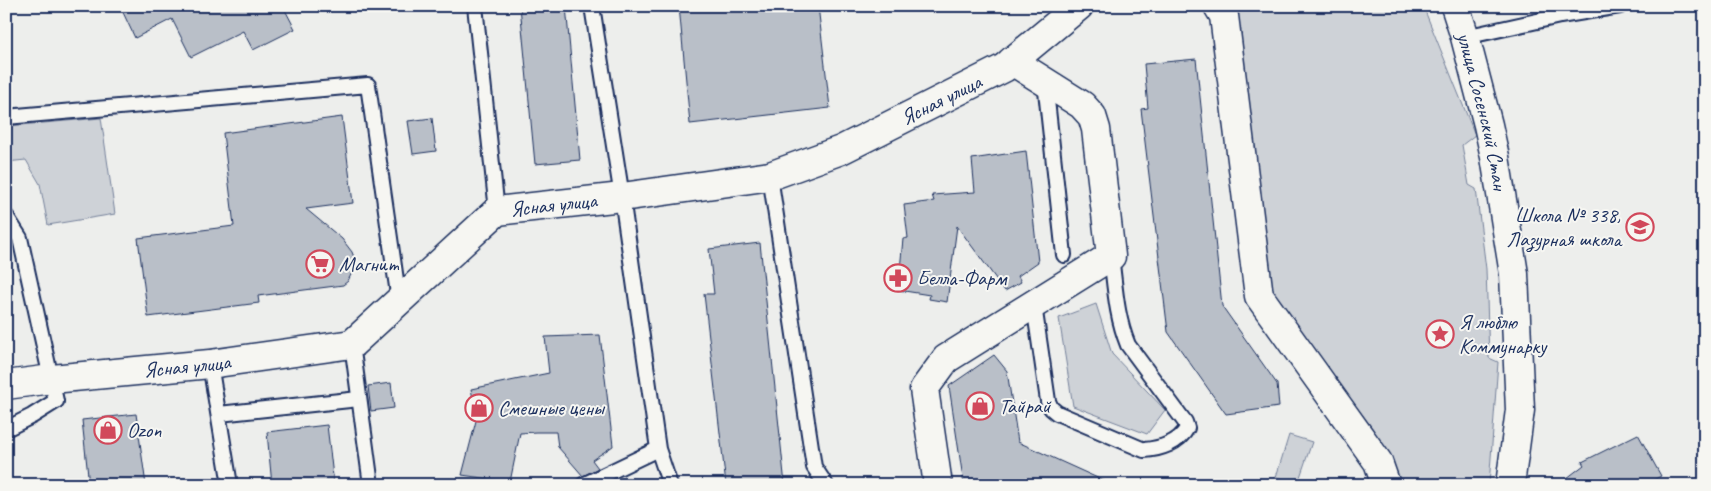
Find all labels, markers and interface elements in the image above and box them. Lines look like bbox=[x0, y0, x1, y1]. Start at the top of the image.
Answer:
street label: улица Сосенский Стан bbox=[1451, 27, 1513, 194]
street label: Ясная улица bbox=[896, 68, 987, 131]
street label: Ясная улица bbox=[509, 187, 600, 222]
place label: Школа № 338, Лазурная школа bbox=[1507, 202, 1623, 253]
school or university icon: Школа № 338, Лазурная школа bbox=[1625, 212, 1655, 242]
supermarket icon: Магнит bbox=[305, 249, 335, 279]
place label: Магнит bbox=[339, 251, 400, 277]
pharmacy icon: Белла-Фарм bbox=[883, 263, 913, 293]
place label: Белла-Фарм bbox=[917, 265, 1008, 291]
place label: Я люблю Коммунарку bbox=[1459, 309, 1548, 359]
place icon: Я люблю Коммунарку bbox=[1425, 319, 1455, 349]
street label: Ясная улица bbox=[142, 348, 234, 383]
shop icon: Тайрай bbox=[965, 391, 995, 421]
shop icon: Смешные цены bbox=[464, 393, 494, 423]
place label: Тайрай bbox=[999, 393, 1052, 419]
place label: Смешные цены bbox=[498, 395, 606, 421]
shop icon: Ozon bbox=[93, 415, 123, 445]
place label: Ozon bbox=[127, 417, 162, 443]

